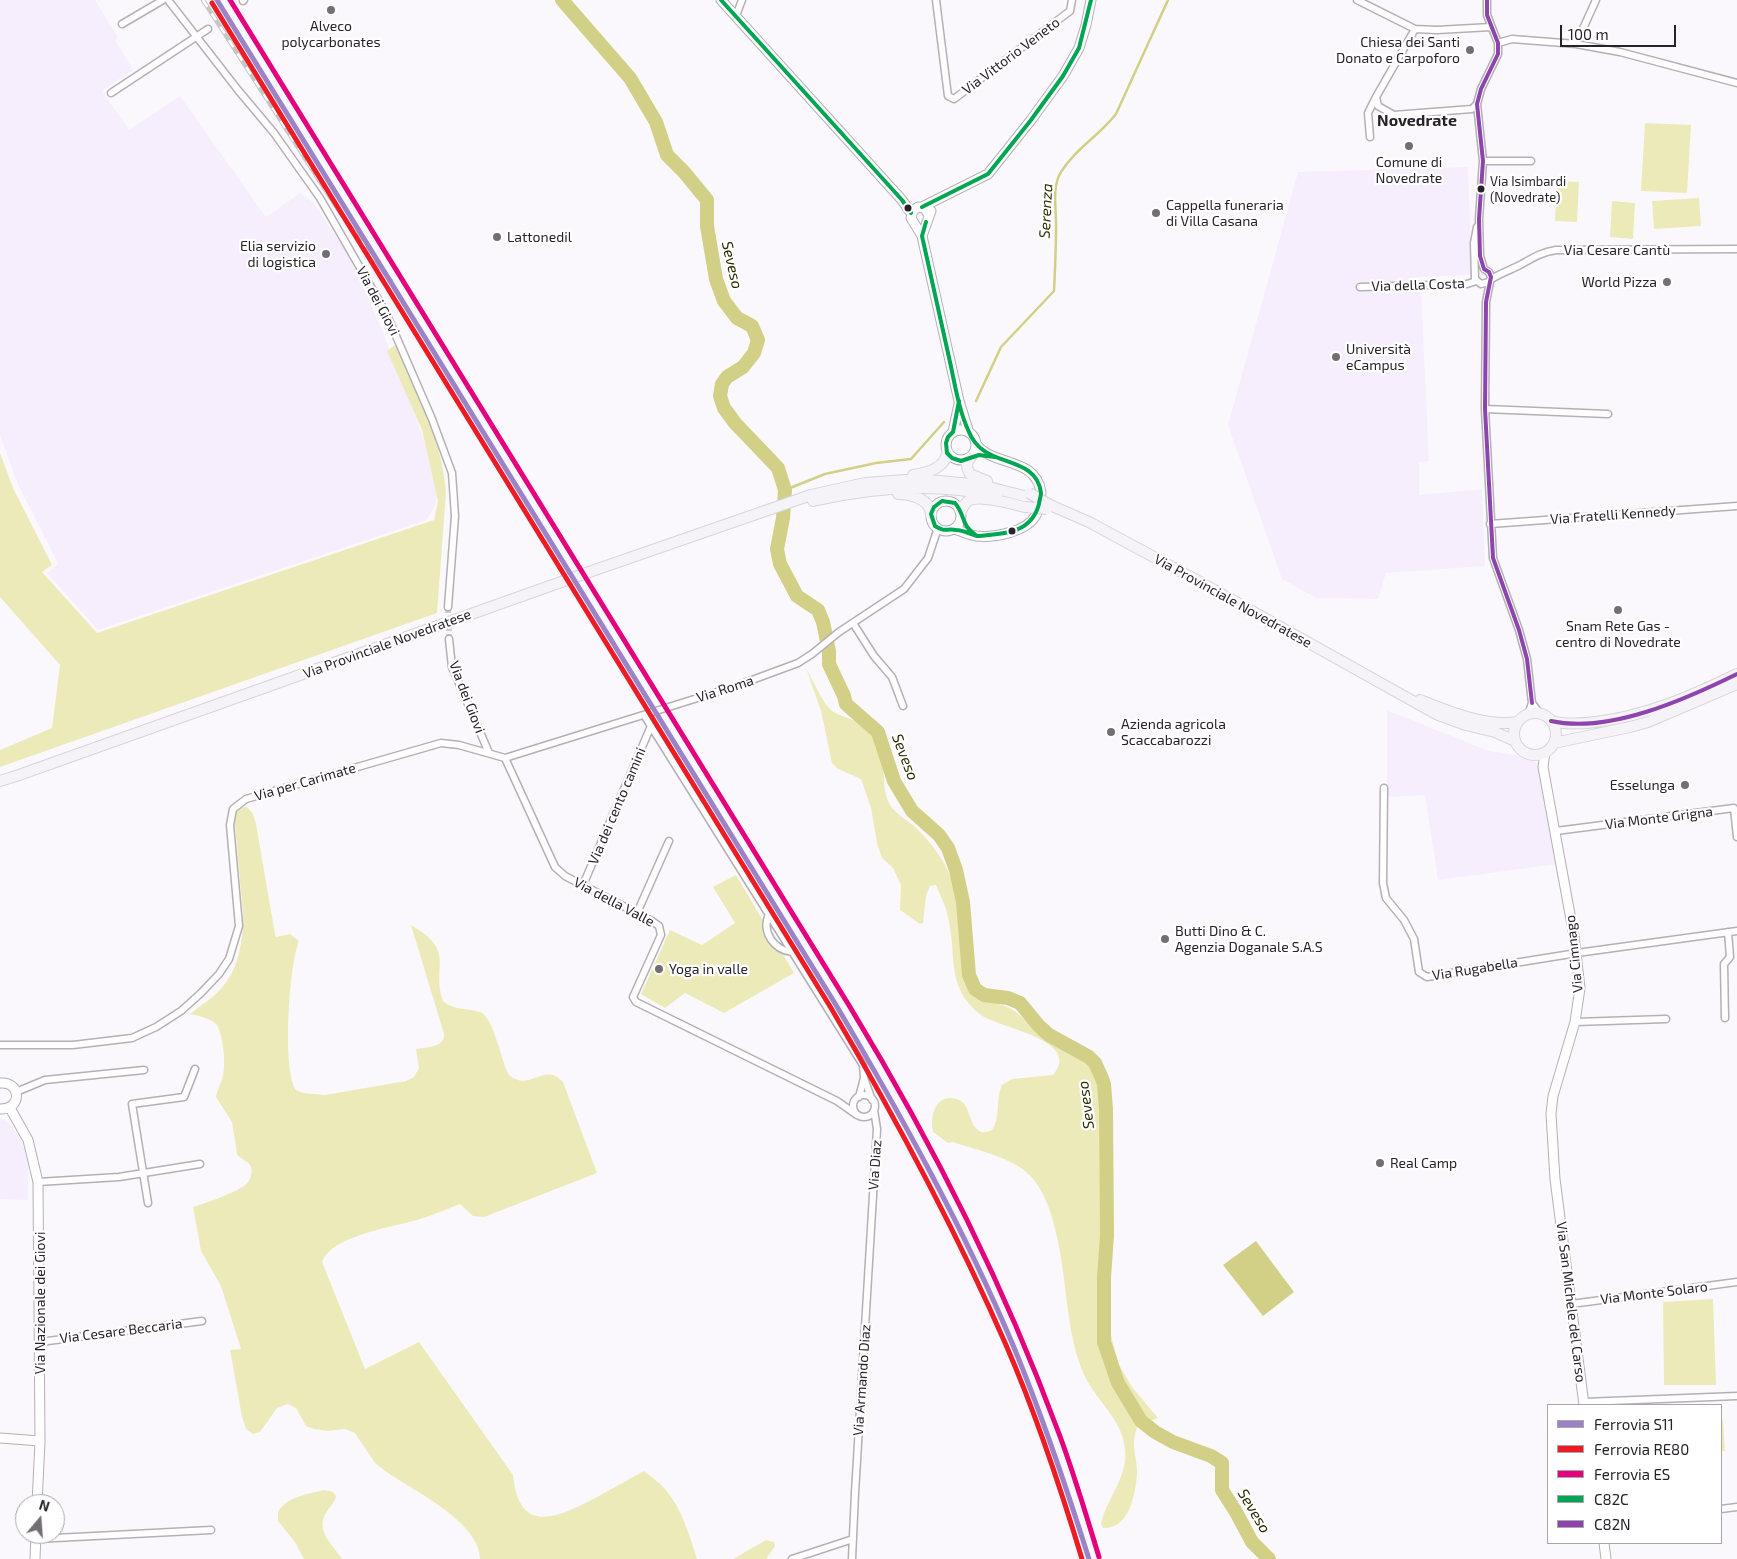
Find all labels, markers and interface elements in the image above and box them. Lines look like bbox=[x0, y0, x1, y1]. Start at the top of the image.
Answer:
marker: Alveco polycarbonates bbox=[325, 4, 337, 16]
street label: Via Vittorio Veneto bbox=[959, 14, 1063, 98]
scale bar bbox=[1562, 15, 1678, 47]
place label: Alveco polycarbonates bbox=[281, 18, 381, 50]
text: 100 m bbox=[1568, 25, 1609, 43]
place label: Chiesa dei Santi Donato e Carpoforo bbox=[1336, 34, 1460, 66]
marker: Chiesa dei Santi Donato e Carpoforo bbox=[1464, 44, 1476, 56]
district label: Novedrate bbox=[1377, 111, 1457, 131]
marker: Comune di Novedrate bbox=[1403, 140, 1415, 152]
place label: Comune di Novedrate bbox=[1376, 154, 1442, 186]
place label: Via Isimbardi (Novedrate) bbox=[1490, 174, 1566, 205]
water label: Serenza bbox=[1036, 183, 1056, 239]
marker: Via Isimbardi (Novedrate) bbox=[1476, 184, 1486, 194]
place label: Cappella funeraria di Villa Casana bbox=[1166, 197, 1284, 230]
unlabelled marker bbox=[903, 203, 913, 213]
marker: Cappella funeraria di Villa Casana bbox=[1150, 207, 1162, 219]
place label: Lattonedil bbox=[507, 229, 572, 245]
marker: Lattonedil bbox=[491, 231, 503, 243]
place label: Elia servizio di logistica bbox=[240, 238, 316, 270]
water label: Seveso bbox=[718, 239, 746, 291]
street label: Via Cesare Cantù bbox=[1564, 242, 1670, 258]
marker: Elia servizio di logistica bbox=[320, 248, 332, 260]
street label: Via dei Giovi bbox=[353, 264, 403, 338]
place label: World Pizza bbox=[1581, 274, 1657, 290]
street label: Via della Costa bbox=[1371, 275, 1465, 295]
marker: World Pizza bbox=[1661, 276, 1673, 288]
place label: Università eCampus bbox=[1346, 341, 1411, 374]
marker: Università eCampus bbox=[1330, 351, 1342, 363]
street label: Via Fratelli Kennedy bbox=[1550, 502, 1676, 528]
unlabelled marker bbox=[1007, 526, 1017, 536]
street label: Via Provinciale Novedratese bbox=[1151, 551, 1315, 651]
marker: Snam Rete Gas - centro di Novedrate bbox=[1612, 604, 1624, 616]
street label: Via Provinciale Novedratese bbox=[301, 606, 473, 682]
place label: Snam Rete Gas - centro di Novedrate bbox=[1555, 618, 1681, 650]
street label: Via dei Giovi bbox=[446, 659, 488, 735]
street label: Via Roma bbox=[694, 672, 756, 706]
place label: Azienda agricola Scaccabarozzi bbox=[1121, 716, 1226, 749]
marker: Azienda agricola Scaccabarozzi bbox=[1105, 726, 1117, 738]
water label: Seveso bbox=[888, 731, 922, 783]
street label: Via dei cento camini bbox=[585, 745, 649, 867]
street label: Via per Carimate bbox=[252, 759, 358, 805]
place label: Esselunga bbox=[1610, 777, 1675, 793]
marker: Esselunga bbox=[1679, 779, 1691, 791]
street label: Via Monte Grigna bbox=[1604, 803, 1714, 833]
street label: Via della Valle bbox=[571, 874, 657, 930]
street label: Via Cimnago bbox=[1562, 914, 1586, 994]
place label: Butti Dino & C. Agenzia Doganale S.A.S bbox=[1175, 923, 1323, 956]
marker: Butti Dino & C. Agenzia Doganale S.A.S bbox=[1159, 933, 1171, 945]
street label: Via Rugabella bbox=[1431, 954, 1519, 984]
place label: Yoga in valle bbox=[669, 961, 748, 977]
marker: Yoga in valle bbox=[653, 963, 665, 975]
water label: Seveso bbox=[1074, 1080, 1098, 1130]
street label: Via Diaz bbox=[865, 1139, 885, 1191]
place label: Real Camp bbox=[1390, 1155, 1457, 1171]
marker: Real Camp bbox=[1374, 1157, 1386, 1169]
street label: Via San Michele del Carso bbox=[1553, 1221, 1589, 1383]
street label: Via Nazionale dei Giovi bbox=[32, 1232, 48, 1374]
street label: Via Monte Solaro bbox=[1599, 1278, 1709, 1308]
street label: Via Cesare Beccaria bbox=[59, 1315, 183, 1347]
street label: Via Armando Diaz bbox=[850, 1324, 874, 1436]
legend bbox=[1547, 1404, 1722, 1544]
text: Ferrovia S11 bbox=[1594, 1415, 1674, 1433]
text: Ferrovia RE80 bbox=[1594, 1440, 1689, 1458]
text: Ferrovia ES bbox=[1594, 1465, 1670, 1483]
water label: Seveso bbox=[1234, 1486, 1274, 1536]
text: C82C bbox=[1594, 1490, 1629, 1508]
north arrow bbox=[15, 1494, 65, 1544]
text: N bbox=[37, 1496, 52, 1515]
text: C82N bbox=[1594, 1515, 1631, 1533]

